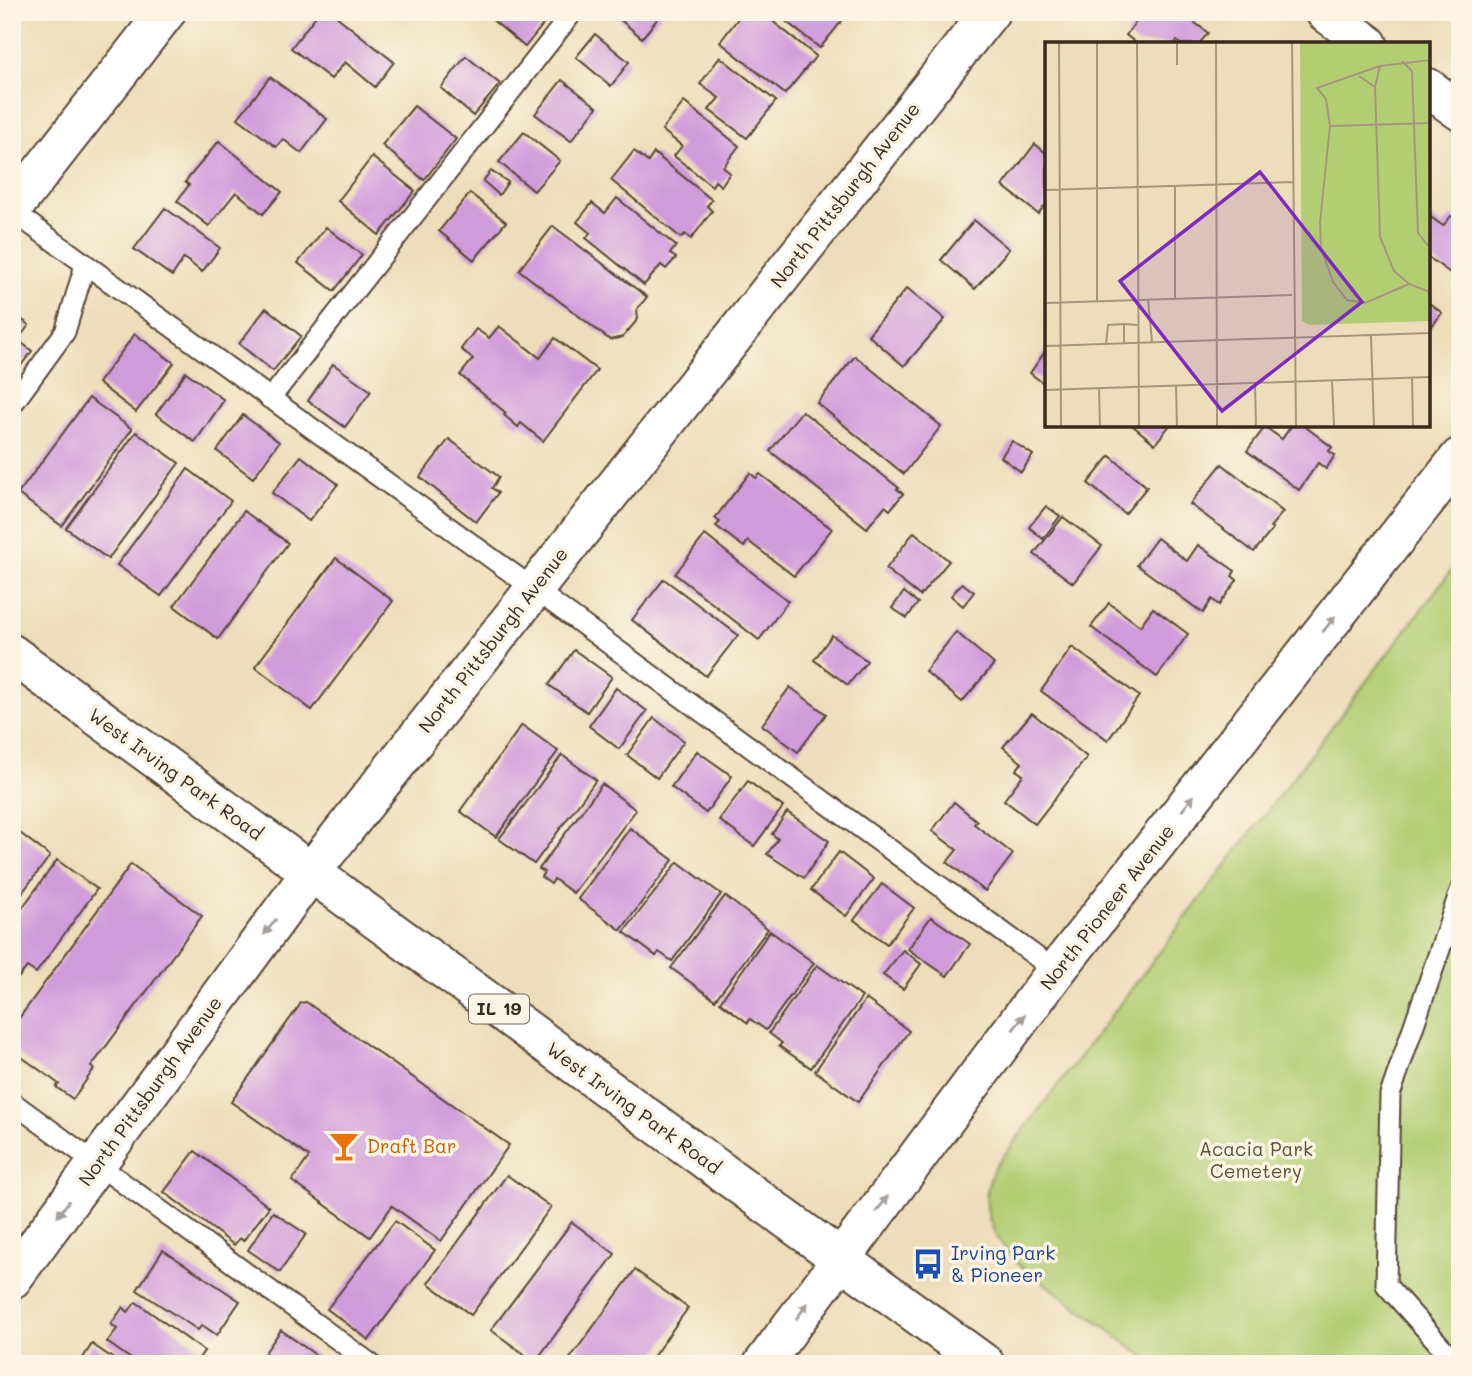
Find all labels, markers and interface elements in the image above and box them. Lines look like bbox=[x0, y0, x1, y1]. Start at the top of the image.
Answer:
inset map bbox=[1045, 42, 1430, 427]
street label: North Pittsburgh Avenue bbox=[764, 97, 925, 293]
street label: North Pittsburgh Avenue bbox=[412, 542, 573, 738]
one-way arrow bbox=[1321, 616, 1336, 634]
street label: West Irving Park Road bbox=[84, 702, 269, 845]
one-way arrow bbox=[1181, 795, 1196, 813]
street label: North Pioneer Avenue bbox=[1034, 819, 1179, 995]
one-way arrow bbox=[263, 918, 277, 936]
street label: North Pittsburgh Avenue bbox=[72, 991, 227, 1191]
road number: IL 19 bbox=[469, 994, 529, 1024]
one-way arrow bbox=[1011, 1013, 1025, 1031]
street label: West Irving Park Road bbox=[542, 1036, 727, 1179]
bar icon: Draft Bar bbox=[327, 1129, 361, 1163]
place label: Draft Bar bbox=[367, 1133, 456, 1158]
park label: Acacia Park Cemetery bbox=[1199, 1136, 1313, 1183]
one-way arrow bbox=[874, 1195, 889, 1213]
one-way arrow bbox=[57, 1200, 71, 1218]
place label: Irving Park & Pioneer bbox=[951, 1240, 1055, 1287]
bus stop icon: Irving Park & Pioneer bbox=[911, 1247, 945, 1281]
one-way arrow bbox=[795, 1302, 809, 1320]

